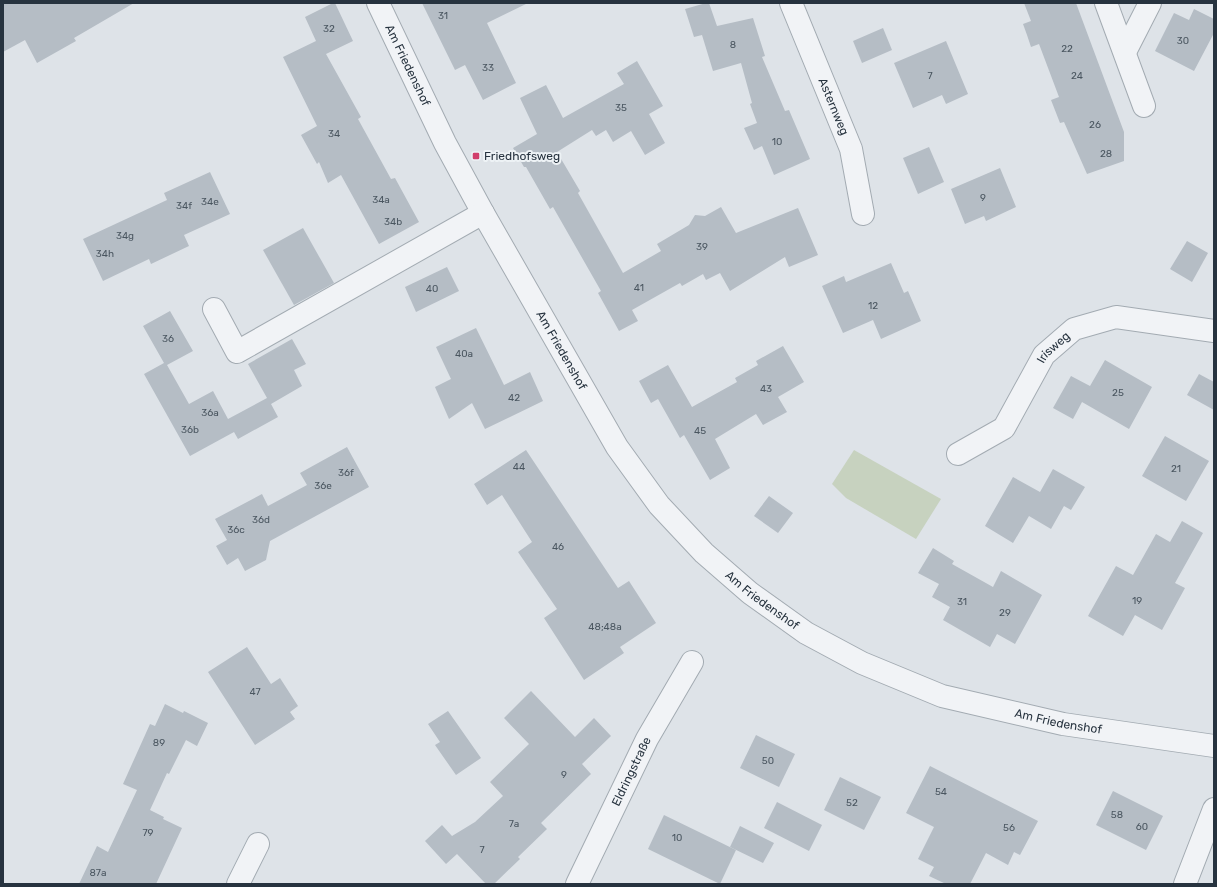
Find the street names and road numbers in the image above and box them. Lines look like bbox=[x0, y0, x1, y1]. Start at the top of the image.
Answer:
street label: Am Friedenshof bbox=[382, 22, 433, 109]
street label: Asternweg bbox=[816, 76, 852, 137]
street label: Am Friedenshof bbox=[533, 308, 590, 393]
street label: Irisweg bbox=[1034, 329, 1073, 365]
street label: Am Friedenshof bbox=[723, 568, 802, 633]
street label: Am Friedenshof bbox=[1013, 706, 1103, 737]
street label: Eldringstraße bbox=[609, 734, 654, 808]

